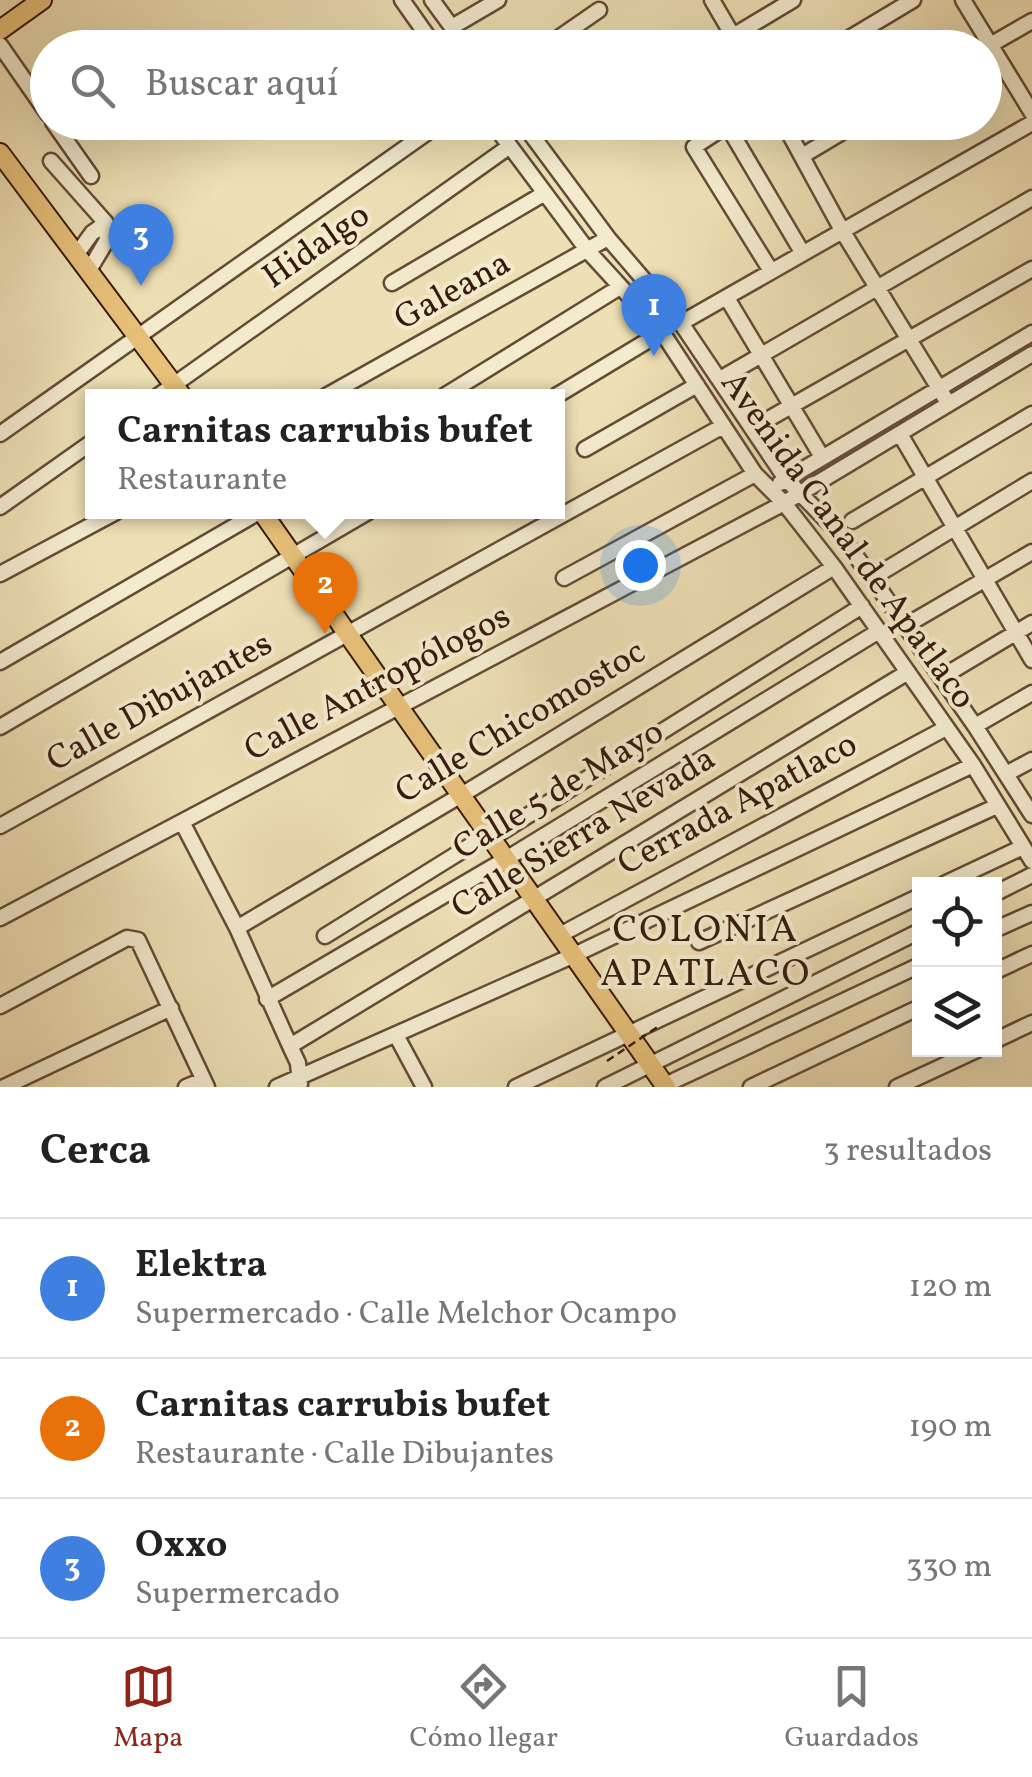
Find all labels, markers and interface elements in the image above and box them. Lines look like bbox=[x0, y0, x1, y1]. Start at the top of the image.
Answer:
search box bbox=[30, 30, 1002, 140]
icon: search bbox=[65, 58, 120, 113]
text: Buscar aquí bbox=[145, 59, 338, 112]
street label: Hidalgo bbox=[254, 193, 380, 301]
pin: 3 bbox=[108, 204, 174, 286]
street label: Galeana bbox=[386, 241, 520, 343]
pin: 1 bbox=[622, 274, 686, 356]
street label: Avenida Canal de Apatlaco bbox=[708, 362, 986, 720]
popup bbox=[85, 389, 565, 519]
text: Carnitas carrubis bufet bbox=[117, 406, 533, 459]
text: Restaurante bbox=[117, 459, 287, 503]
your location bbox=[615, 540, 666, 591]
pin: 2 bbox=[292, 552, 358, 634]
street label: Calle Antropólogos bbox=[237, 594, 519, 774]
street label: Calle Dibujantes bbox=[38, 621, 282, 785]
street label: Calle Chicomostoc bbox=[387, 629, 655, 817]
street label: Calle 5 de Mayo bbox=[445, 709, 673, 873]
street label: Cerrada Apatlaco bbox=[610, 722, 866, 888]
street label: Calle Sierra Nevada bbox=[443, 736, 725, 932]
map controls bbox=[912, 877, 1002, 1057]
button: locate bbox=[912, 877, 1002, 967]
district label: COLONIA APATLACO bbox=[600, 905, 812, 1002]
button: layers bbox=[912, 967, 1002, 1057]
text: Cerca bbox=[40, 1123, 151, 1182]
text: 3 resultados bbox=[823, 1130, 992, 1174]
text: Elektra bbox=[135, 1240, 267, 1293]
text: 1 bbox=[66, 1266, 79, 1310]
text: 120 m bbox=[909, 1266, 992, 1310]
text: Supermercado · Calle Melchor Ocampo bbox=[135, 1293, 677, 1337]
text: Carnitas carrubis bufet bbox=[135, 1380, 550, 1433]
text: 2 bbox=[64, 1406, 81, 1450]
text: 190 m bbox=[908, 1406, 992, 1450]
text: Restaurante · Calle Dibujantes bbox=[135, 1433, 554, 1477]
text: Oxxo bbox=[135, 1520, 227, 1573]
text: 3 bbox=[64, 1546, 81, 1590]
text: 330 m bbox=[906, 1546, 992, 1590]
text: Supermercado bbox=[135, 1573, 340, 1617]
tab: Mapa bbox=[113, 1659, 183, 1758]
tab: Cómo llegar bbox=[410, 1659, 558, 1758]
tab: Guardados bbox=[784, 1659, 919, 1758]

